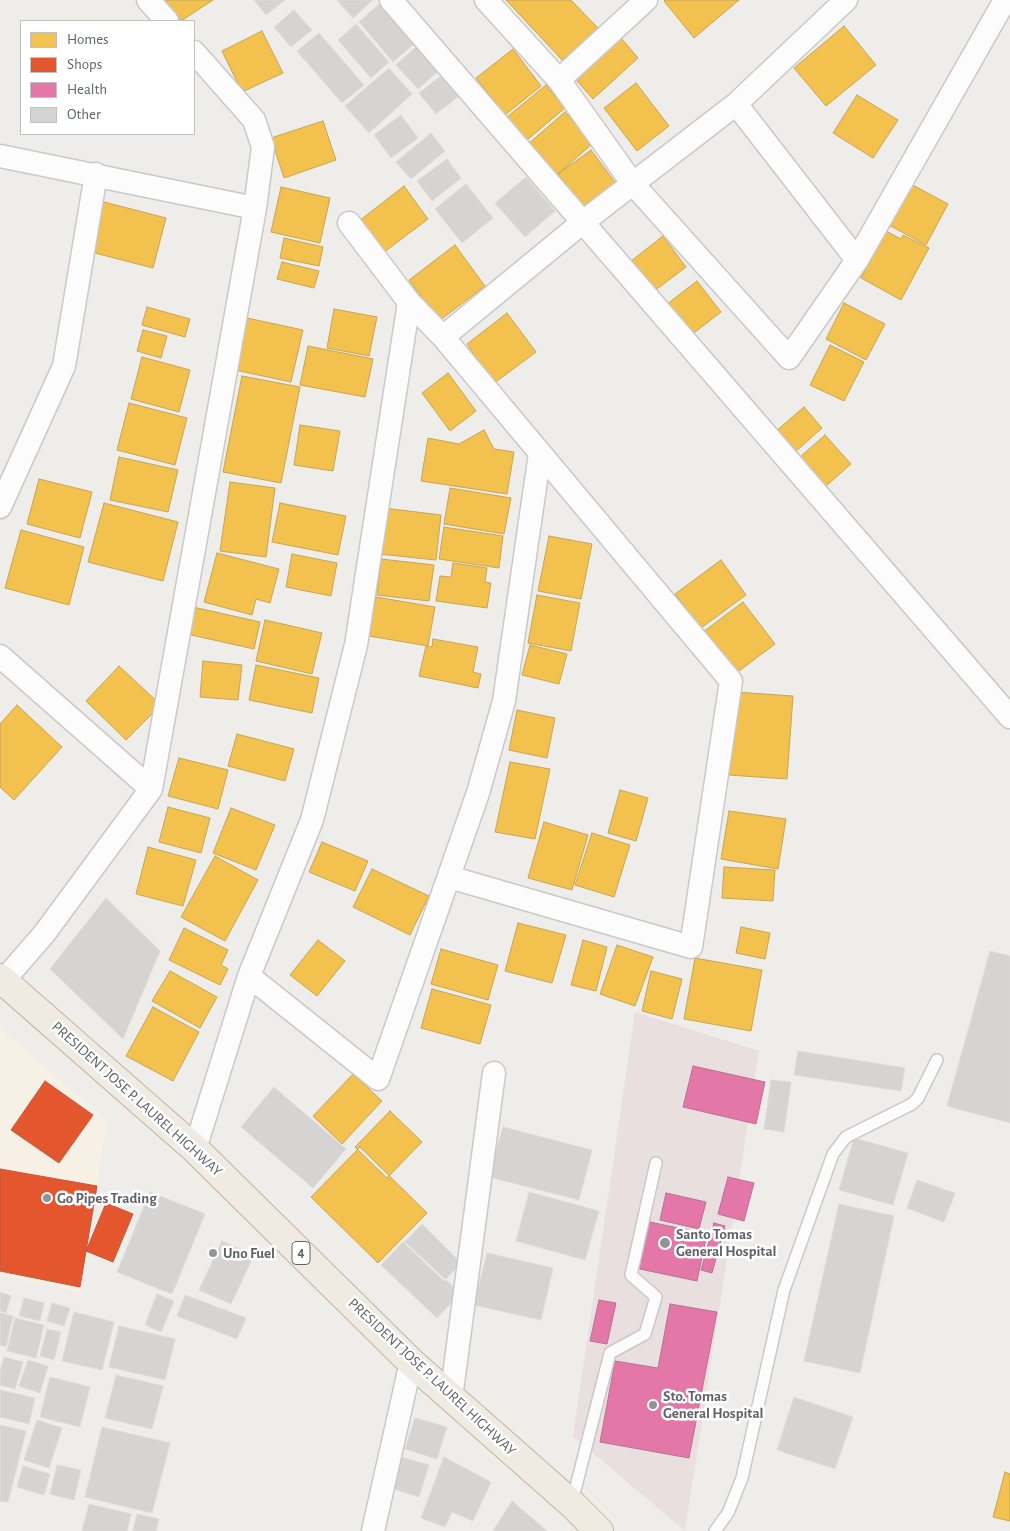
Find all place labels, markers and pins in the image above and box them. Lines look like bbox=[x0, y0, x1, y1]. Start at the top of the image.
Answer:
place label: Go Pipes Trading bbox=[57, 1189, 157, 1207]
marker: Go Pipes Trading bbox=[41, 1192, 53, 1204]
place label: Santo Tomas General Hospital bbox=[676, 1225, 777, 1260]
marker: Santo Tomas General Hospital bbox=[658, 1236, 672, 1250]
place label: Uno Fuel bbox=[223, 1244, 275, 1262]
marker: Uno Fuel bbox=[207, 1247, 219, 1259]
place label: Sto. Tomas General Hospital bbox=[663, 1387, 764, 1422]
marker: Sto. Tomas General Hospital bbox=[647, 1399, 659, 1411]

